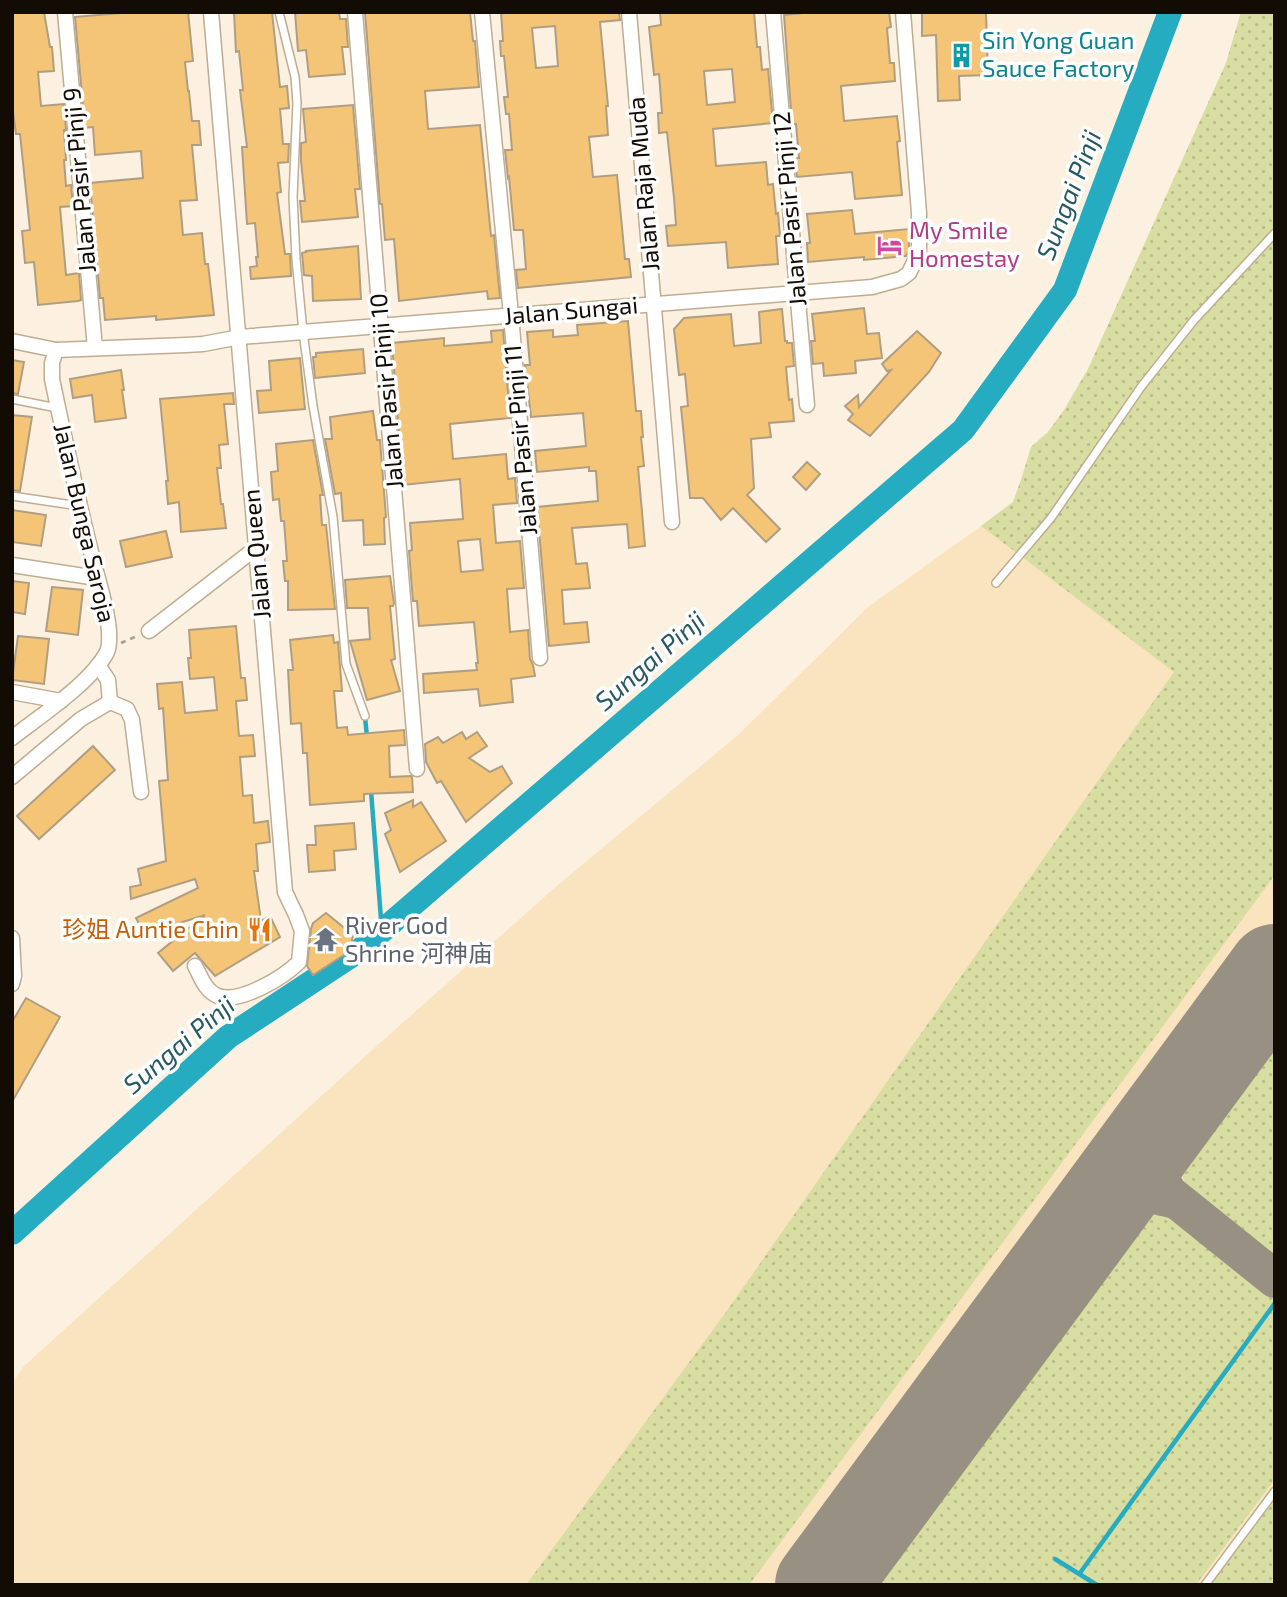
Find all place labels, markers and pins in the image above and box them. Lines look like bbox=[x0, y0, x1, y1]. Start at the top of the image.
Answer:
place label: Sin Yong Guan Sauce Factory bbox=[982, 25, 1135, 82]
building icon: Sin Yong Guan Sauce Factory bbox=[948, 41, 976, 69]
place label: My Smile Homestay bbox=[909, 215, 1020, 272]
hotel icon: My Smile Homestay bbox=[875, 231, 903, 259]
place label: River God Shrine 河神庙 bbox=[345, 910, 492, 967]
place label: 珍姐 Auntie Chin bbox=[62, 914, 239, 943]
restaurant icon: 珍姐 Auntie Chin bbox=[245, 916, 273, 944]
temple icon: River God Shrine 河神庙 bbox=[311, 926, 339, 954]

